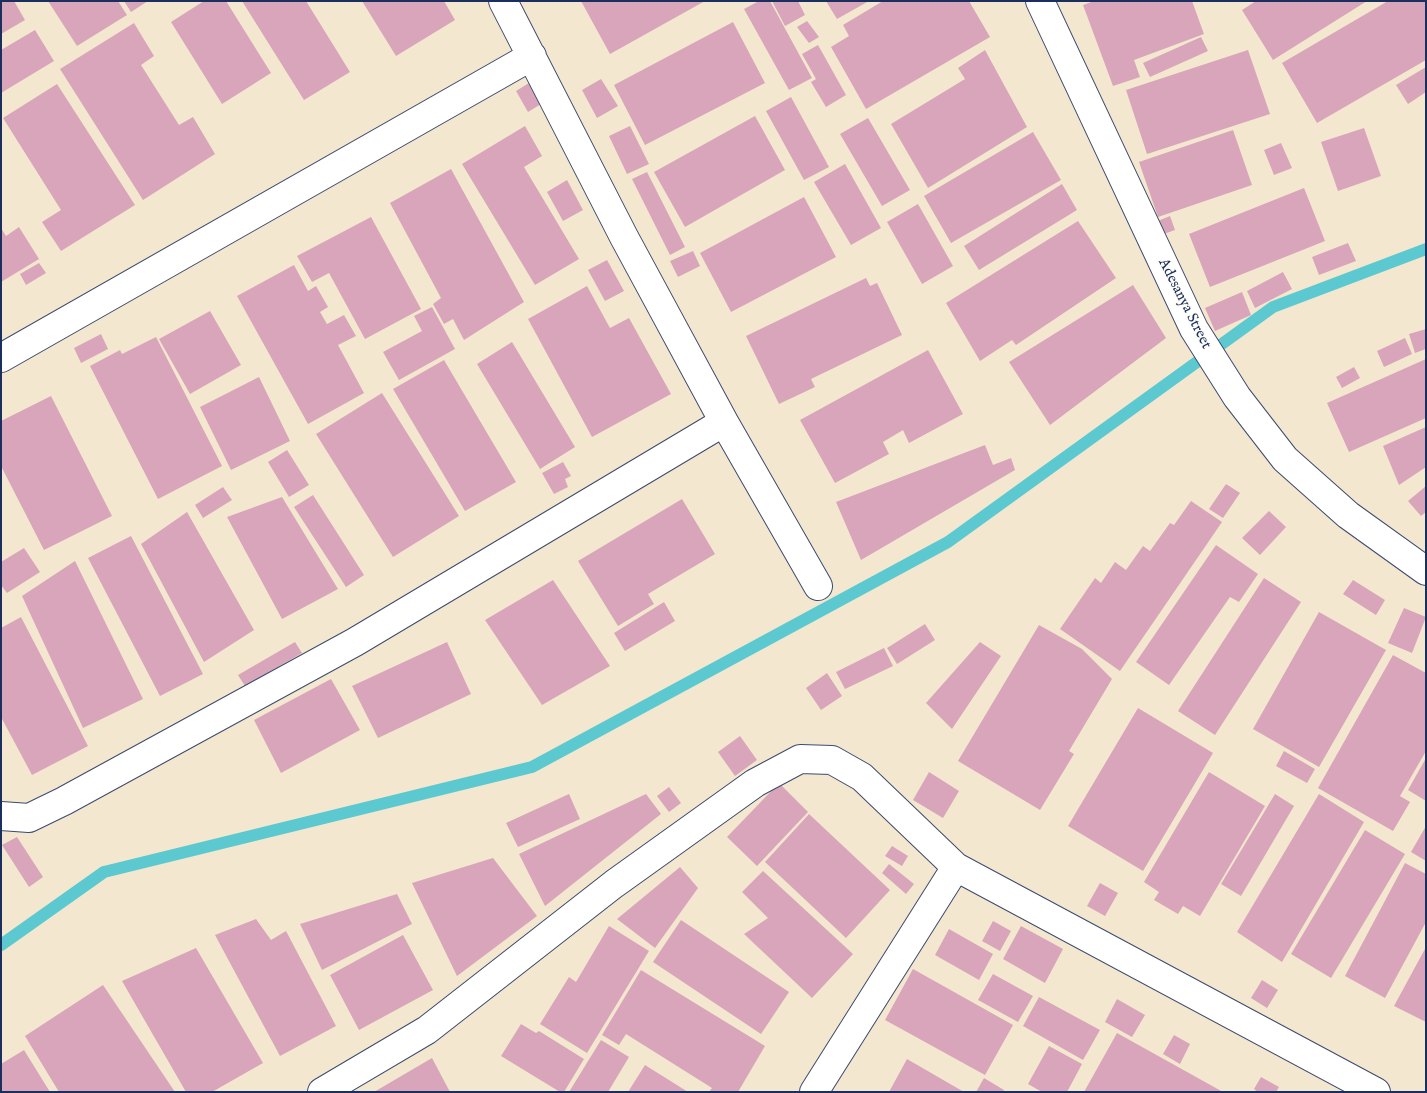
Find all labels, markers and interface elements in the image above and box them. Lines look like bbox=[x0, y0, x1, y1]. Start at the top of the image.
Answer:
street label: Adesanya Street bbox=[1154, 256, 1214, 352]

